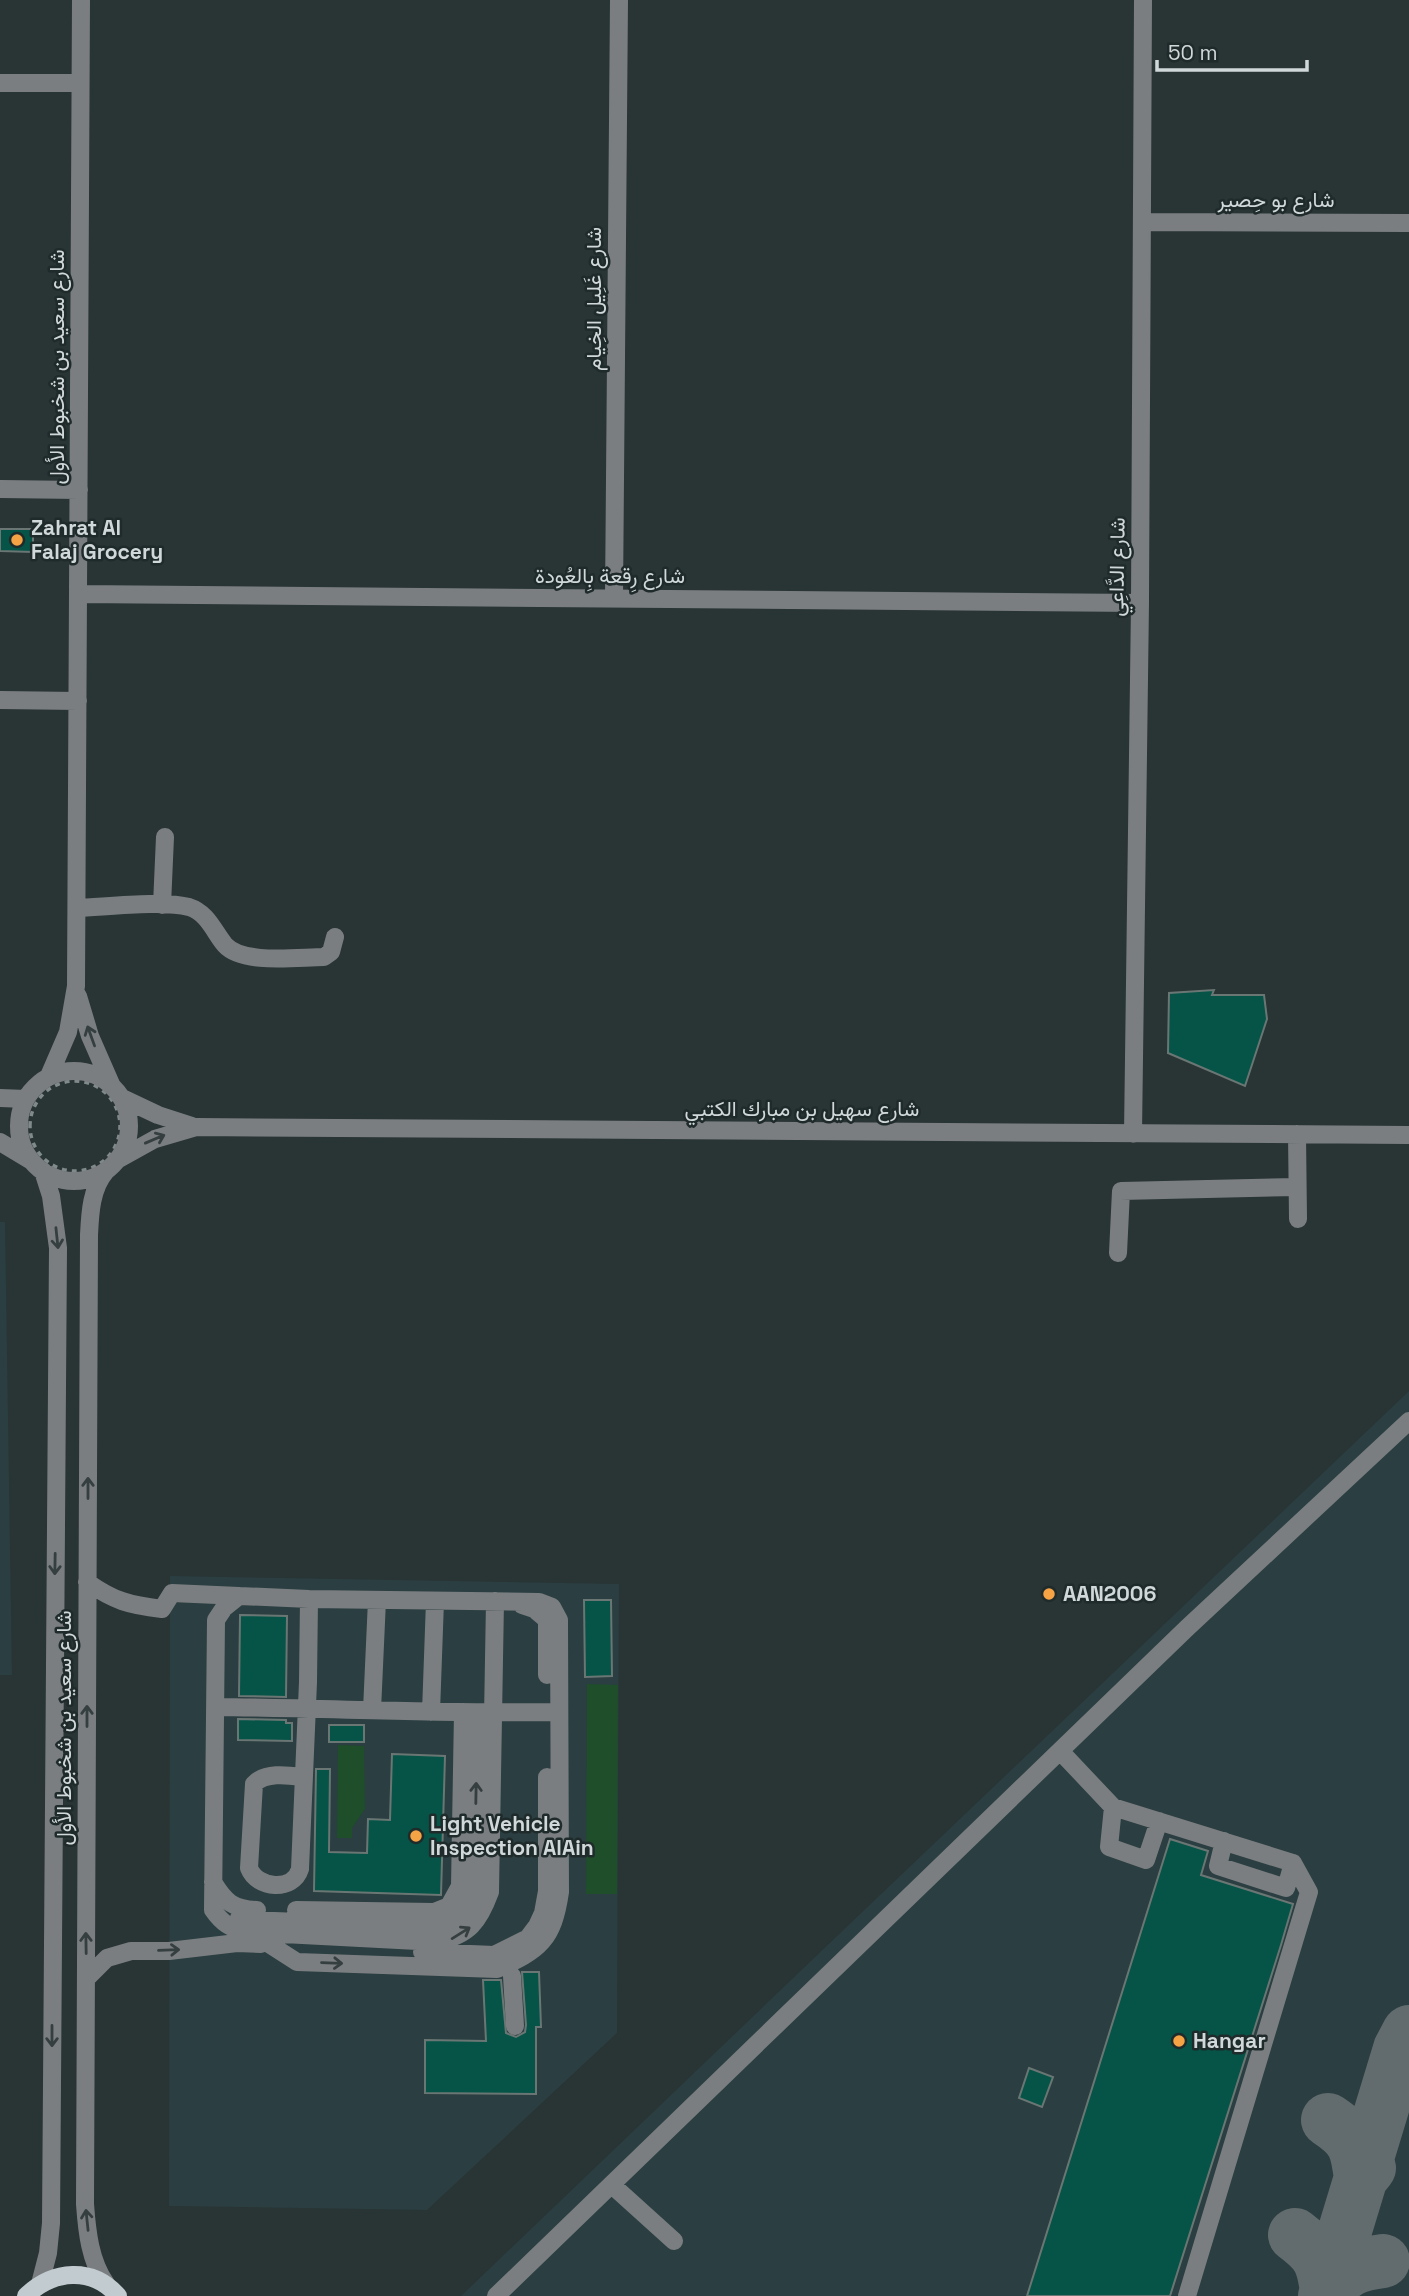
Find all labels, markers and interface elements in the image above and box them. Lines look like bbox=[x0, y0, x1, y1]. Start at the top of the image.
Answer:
scale bar bbox=[1157, 28, 1308, 72]
text: 50 m bbox=[1168, 39, 1218, 66]
street label: شارع بو حِصير bbox=[1216, 186, 1335, 214]
street label: شارع غَلِيل الخِيام bbox=[580, 227, 608, 371]
street label: شارع سعيد بن شخبوط الأول bbox=[43, 249, 71, 485]
place label: Zahrat Al Falaj Grocery bbox=[31, 514, 163, 565]
street label: شارع الدَّاعِي bbox=[1102, 517, 1135, 617]
marker: Zahrat Al Falaj Grocery bbox=[9, 532, 25, 548]
street label: شارع رِقعة بِالعُودة bbox=[535, 562, 685, 593]
one-way arrow bbox=[83, 1025, 96, 1047]
street label: شارع سهيل بن مبارك الكتبي bbox=[685, 1095, 919, 1126]
one-way arrow bbox=[144, 1132, 166, 1145]
one-way arrow bbox=[51, 1226, 64, 1249]
one-way arrow bbox=[81, 1477, 95, 1500]
one-way arrow bbox=[48, 1552, 62, 1575]
place label: AAN2006 bbox=[1063, 1580, 1156, 1607]
marker: AAN2006 bbox=[1041, 1586, 1057, 1602]
street label: شارع سعيد بن شخبوط الأول bbox=[50, 1610, 78, 1846]
one-way arrow bbox=[80, 1705, 94, 1728]
one-way arrow bbox=[469, 1782, 483, 1805]
place label: Light Vehicle Inspection AlAin bbox=[430, 1810, 594, 1861]
marker: Light Vehicle Inspection AlAin bbox=[408, 1828, 424, 1844]
one-way arrow bbox=[451, 1925, 471, 1939]
one-way arrow bbox=[79, 1932, 92, 1955]
one-way arrow bbox=[157, 1943, 180, 1957]
one-way arrow bbox=[320, 1957, 343, 1970]
one-way arrow bbox=[45, 2024, 59, 2047]
place label: Hangar bbox=[1193, 2027, 1266, 2054]
marker: Hangar bbox=[1171, 2033, 1187, 2049]
one-way arrow bbox=[80, 2209, 93, 2232]

